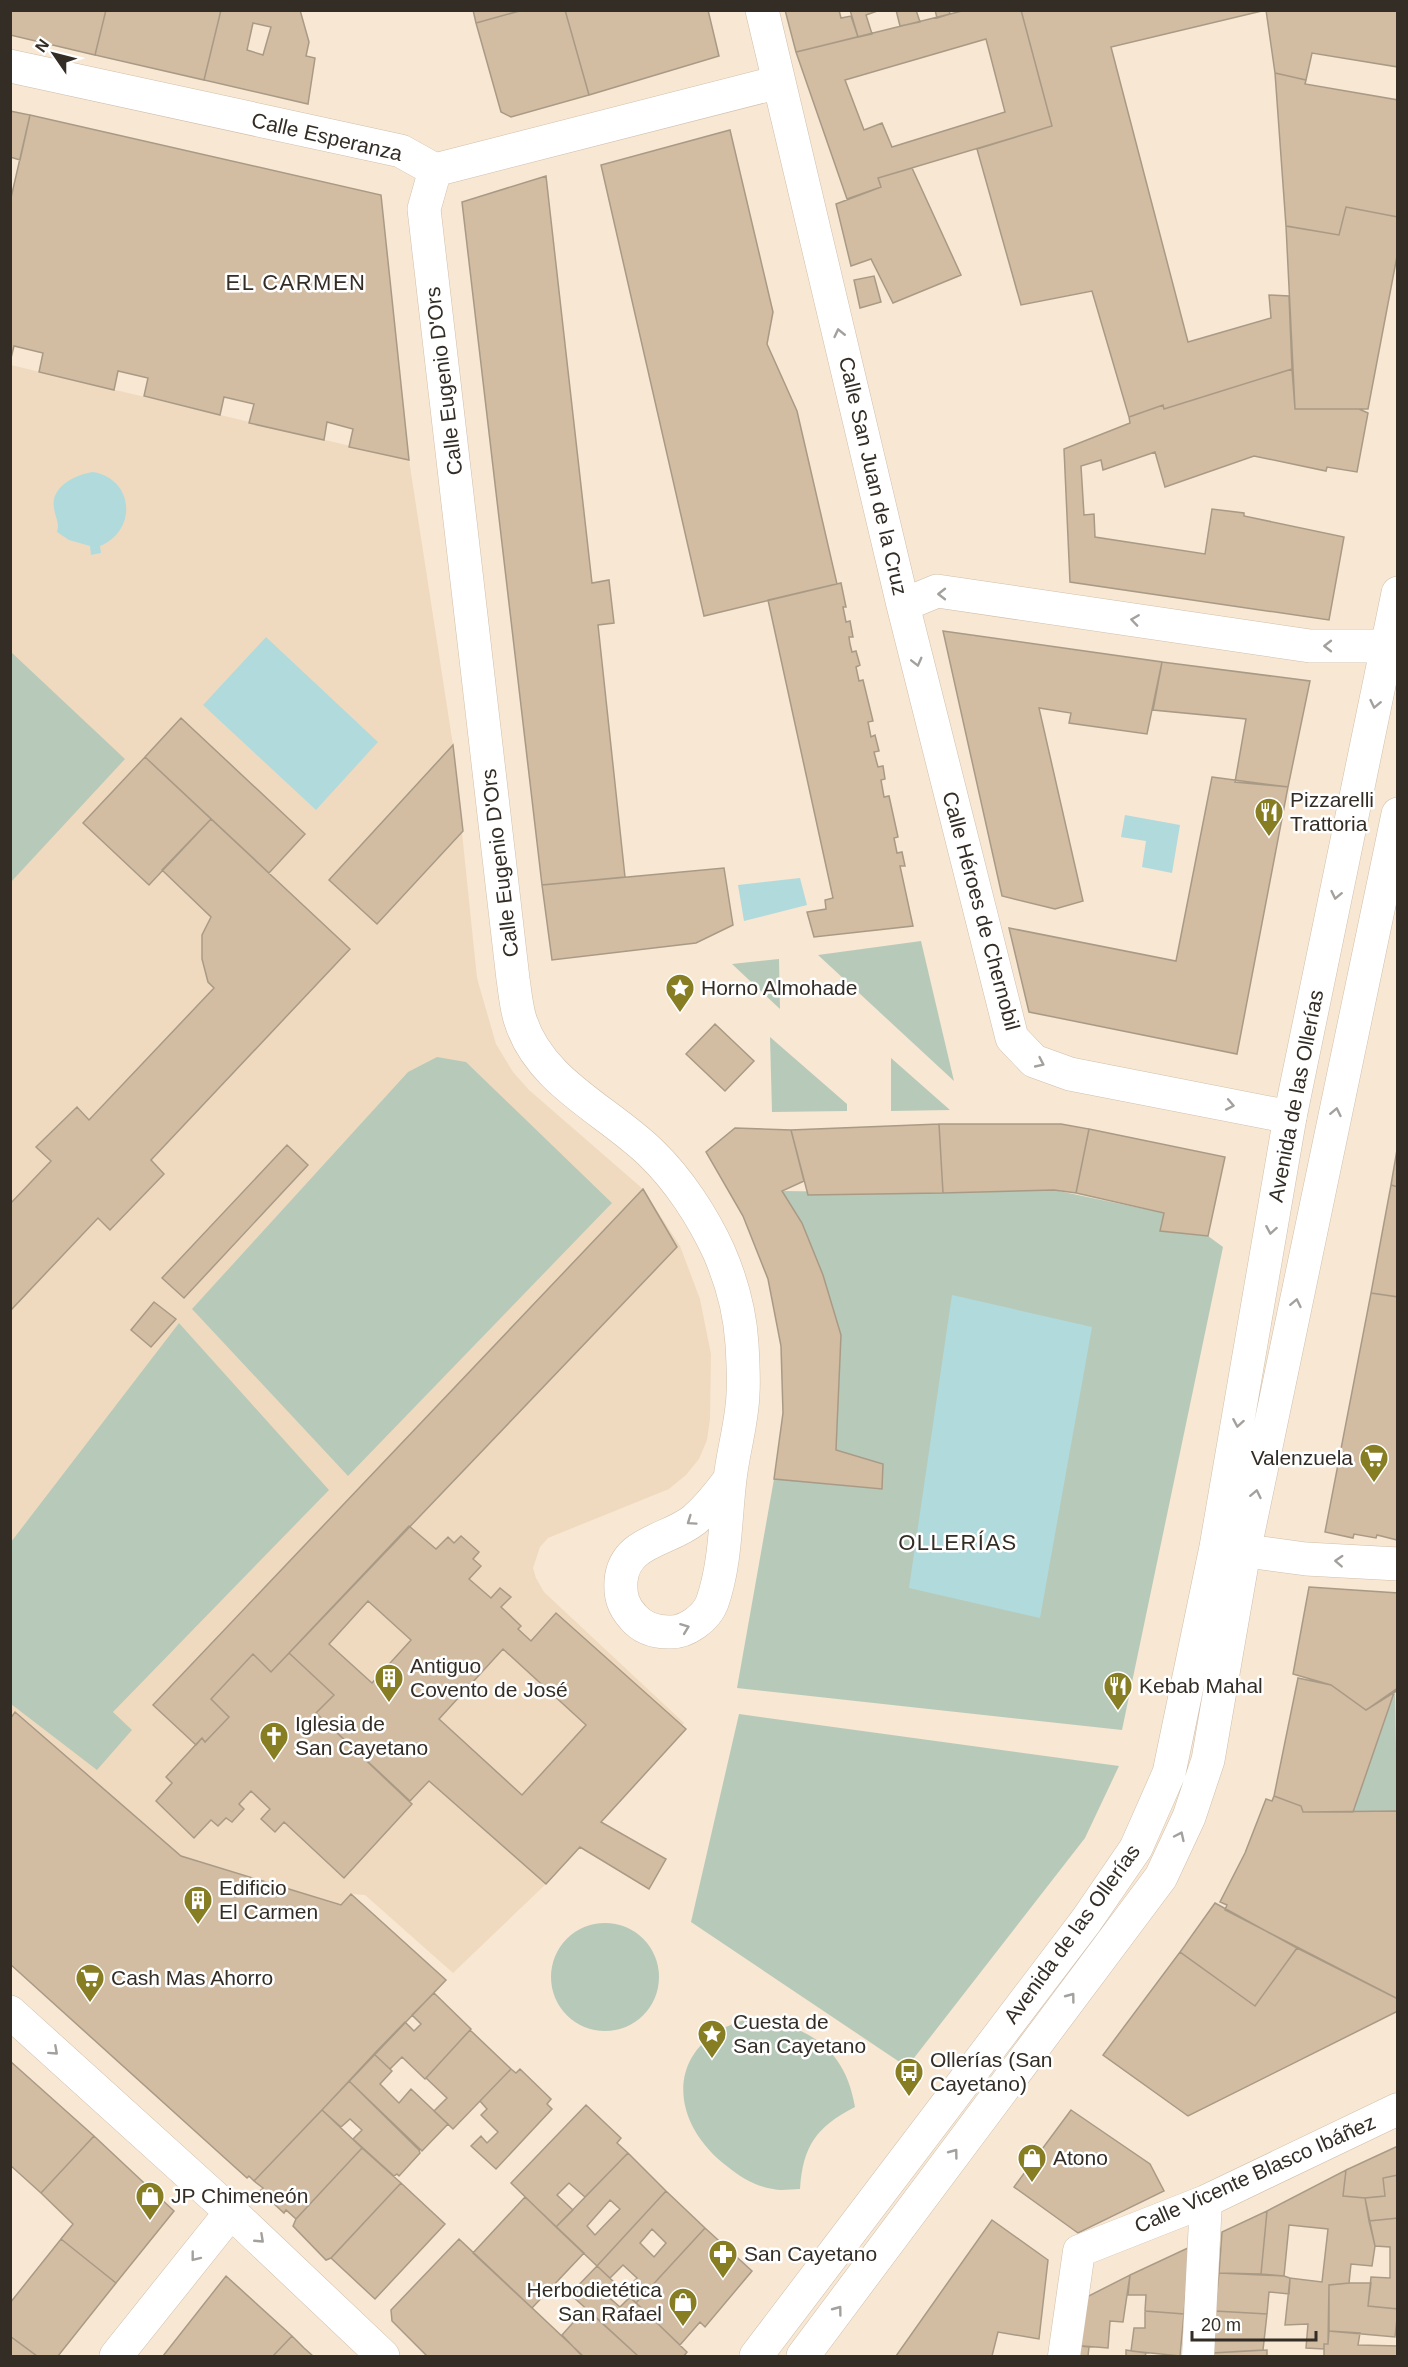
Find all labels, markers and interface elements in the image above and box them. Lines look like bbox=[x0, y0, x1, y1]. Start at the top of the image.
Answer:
north arrow bbox=[24, 24, 84, 84]
text: N bbox=[32, 36, 52, 55]
street label: Calle Esperanza bbox=[249, 108, 405, 165]
district label: EL CARMEN bbox=[225, 270, 367, 295]
street label: Calle Eugenio D'Ors bbox=[421, 286, 466, 477]
one-way arrow bbox=[833, 328, 846, 338]
street label: Calle San Juan de la Cruz bbox=[835, 354, 912, 597]
one-way arrow bbox=[937, 588, 946, 600]
one-way arrow bbox=[1130, 615, 1139, 627]
one-way arrow bbox=[1323, 640, 1332, 652]
one-way arrow bbox=[910, 657, 923, 667]
one-way arrow bbox=[1369, 698, 1382, 708]
street label: Calle Eugenio D'Ors bbox=[477, 768, 522, 959]
place label: Pizzarelli Trattoria bbox=[1290, 788, 1374, 835]
street label: Calle Héroes de Chernobil bbox=[938, 789, 1024, 1033]
restaurant icon: Pizzarelli Trattoria bbox=[1253, 796, 1285, 838]
one-way arrow bbox=[1330, 889, 1343, 899]
place icon: Horno Almohade bbox=[664, 972, 696, 1014]
place label: Horno Almohade bbox=[701, 976, 857, 999]
street label: Avenida de las Ollerías bbox=[1264, 988, 1327, 1204]
one-way arrow bbox=[1034, 1055, 1045, 1067]
one-way arrow bbox=[1225, 1098, 1235, 1111]
one-way arrow bbox=[1328, 1108, 1341, 1118]
one-way arrow bbox=[1265, 1225, 1278, 1235]
one-way arrow bbox=[1289, 1299, 1302, 1309]
one-way arrow bbox=[1232, 1418, 1244, 1427]
supermarket icon: Valenzuela bbox=[1358, 1442, 1390, 1484]
place label: Valenzuela bbox=[1251, 1446, 1353, 1469]
one-way arrow bbox=[1249, 1490, 1262, 1500]
one-way arrow bbox=[686, 1514, 697, 1525]
district label: OLLERÍAS bbox=[898, 1530, 1018, 1555]
one-way arrow bbox=[1335, 1554, 1344, 1567]
one-way arrow bbox=[679, 1623, 690, 1635]
place label: Antiguo Covento de José bbox=[410, 1654, 568, 1701]
building icon: Antiguo Covento de José bbox=[373, 1662, 405, 1704]
restaurant icon: Kebab Mahal bbox=[1102, 1670, 1134, 1712]
place label: Kebab Mahal bbox=[1139, 1674, 1263, 1697]
place label: Iglesia de San Cayetano bbox=[295, 1712, 428, 1759]
church icon: Iglesia de San Cayetano bbox=[258, 1720, 290, 1762]
one-way arrow bbox=[1173, 1831, 1185, 1842]
street label: Avenida de las Ollerías bbox=[999, 1840, 1144, 2028]
place label: Edificio El Carmen bbox=[219, 1876, 318, 1923]
building icon: Edificio El Carmen bbox=[182, 1884, 214, 1926]
supermarket icon: Cash Mas Ahorro bbox=[74, 1962, 106, 2004]
place label: Cash Mas Ahorro bbox=[111, 1966, 273, 1989]
one-way arrow bbox=[1064, 1992, 1075, 2003]
place label: Cuesta de San Cayetano bbox=[733, 2010, 866, 2057]
place icon: Cuesta de San Cayetano bbox=[696, 2018, 728, 2060]
one-way arrow bbox=[47, 2044, 58, 2055]
place label: Ollerías (San Cayetano) bbox=[930, 2048, 1053, 2095]
bus stop icon: Ollerías (San Cayetano) bbox=[893, 2056, 925, 2098]
street label: Calle Vicente Blasco Ibáñez bbox=[1131, 2110, 1379, 2237]
shop icon: Atono bbox=[1016, 2142, 1048, 2184]
place label: Atono bbox=[1053, 2146, 1108, 2169]
one-way arrow bbox=[947, 2149, 958, 2160]
shop icon: JP Chimeneón bbox=[134, 2180, 166, 2222]
place label: JP Chimeneón bbox=[171, 2184, 308, 2207]
one-way arrow bbox=[253, 2232, 264, 2243]
pharmacy icon: San Cayetano bbox=[707, 2238, 739, 2280]
place label: San Cayetano bbox=[744, 2242, 877, 2265]
one-way arrow bbox=[191, 2251, 202, 2262]
place label: Herbodietética San Rafael bbox=[527, 2278, 662, 2325]
shop icon: Herbodietética San Rafael bbox=[667, 2286, 699, 2328]
scale bar bbox=[1192, 2304, 1316, 2342]
one-way arrow bbox=[831, 2305, 842, 2316]
text: 20 m bbox=[1201, 2315, 1241, 2335]

